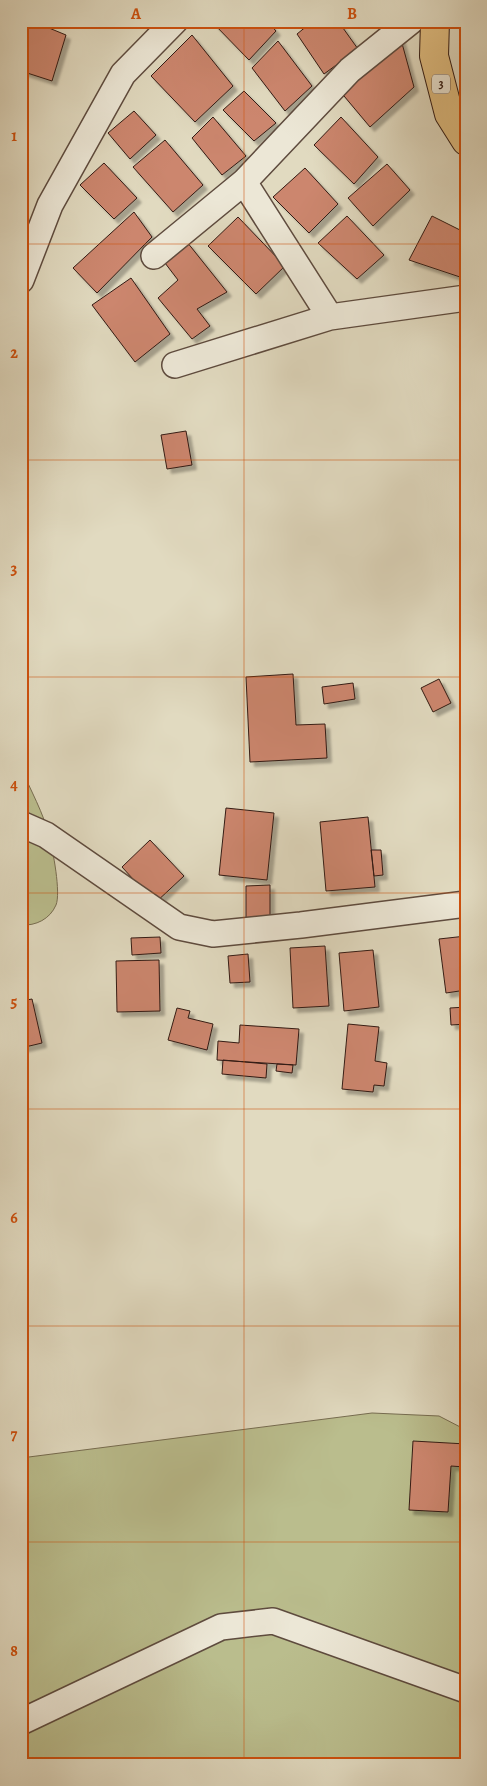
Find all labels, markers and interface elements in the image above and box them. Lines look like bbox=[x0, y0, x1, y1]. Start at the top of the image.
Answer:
text: A bbox=[130, 3, 142, 25]
text: B bbox=[347, 3, 357, 25]
road number: 3 bbox=[432, 74, 450, 94]
text: 1 bbox=[11, 125, 17, 147]
text: 2 bbox=[10, 342, 18, 364]
text: 3 bbox=[11, 558, 18, 580]
text: 4 bbox=[10, 774, 18, 796]
text: 5 bbox=[11, 991, 18, 1013]
text: 6 bbox=[10, 1207, 18, 1229]
text: 7 bbox=[11, 1424, 18, 1446]
text: 8 bbox=[10, 1640, 18, 1662]

